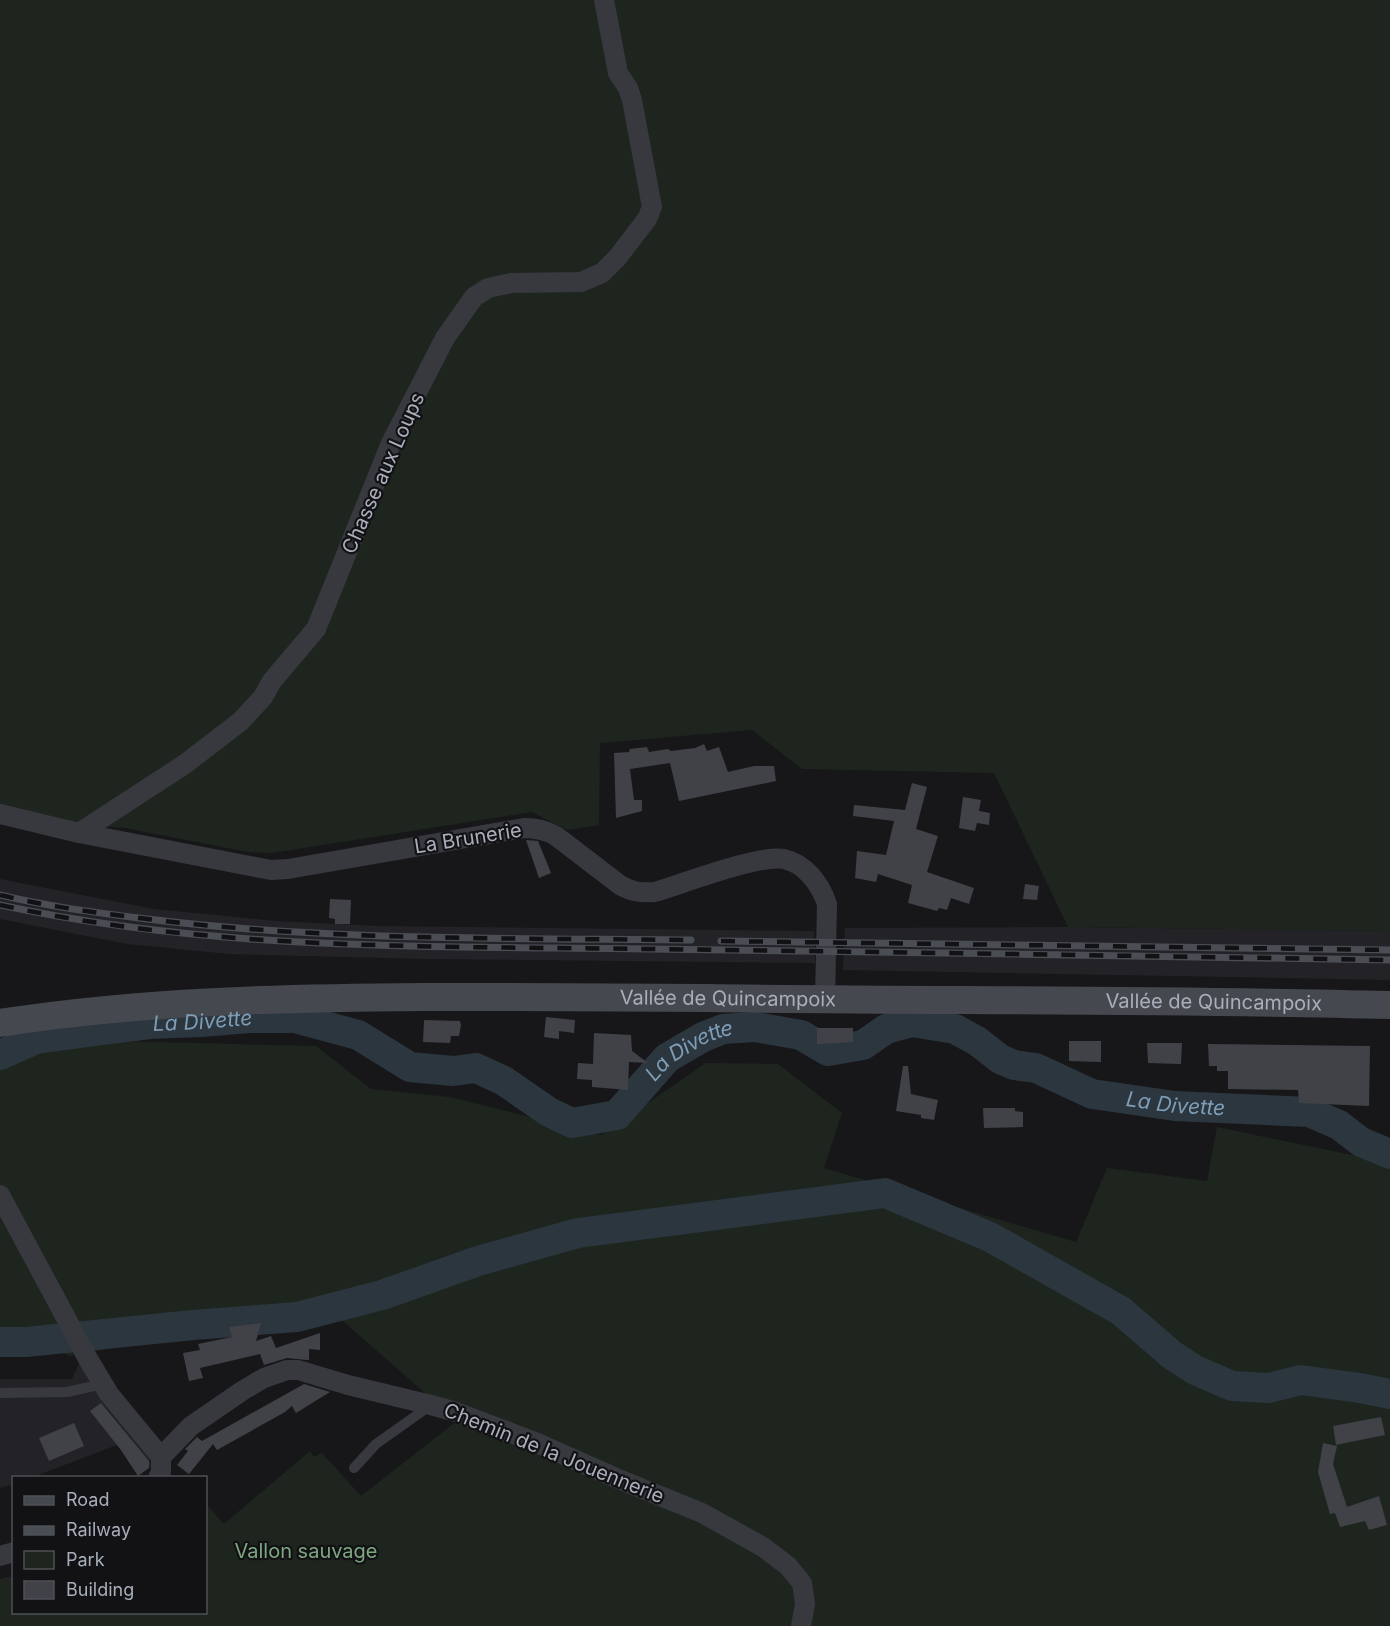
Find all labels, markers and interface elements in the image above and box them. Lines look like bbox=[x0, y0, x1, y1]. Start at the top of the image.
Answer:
street label: Chasse aux Loups bbox=[337, 389, 429, 557]
street label: La Brunerie bbox=[413, 818, 523, 858]
street label: Vallée de Quincampoix bbox=[620, 985, 836, 1011]
street label: Vallée de Quincampoix bbox=[1105, 989, 1322, 1015]
water label: La Divette bbox=[152, 1005, 253, 1036]
water label: La Divette bbox=[640, 1015, 734, 1086]
water label: La Divette bbox=[1124, 1086, 1226, 1120]
street label: Chemin de la Jouennerie bbox=[440, 1398, 668, 1508]
legend bbox=[12, 1476, 207, 1614]
text: Road bbox=[66, 1489, 109, 1510]
text: Railway bbox=[66, 1519, 131, 1540]
park label: Vallon sauvage bbox=[234, 1539, 378, 1563]
text: Park bbox=[66, 1549, 105, 1570]
text: Building bbox=[66, 1579, 134, 1600]

